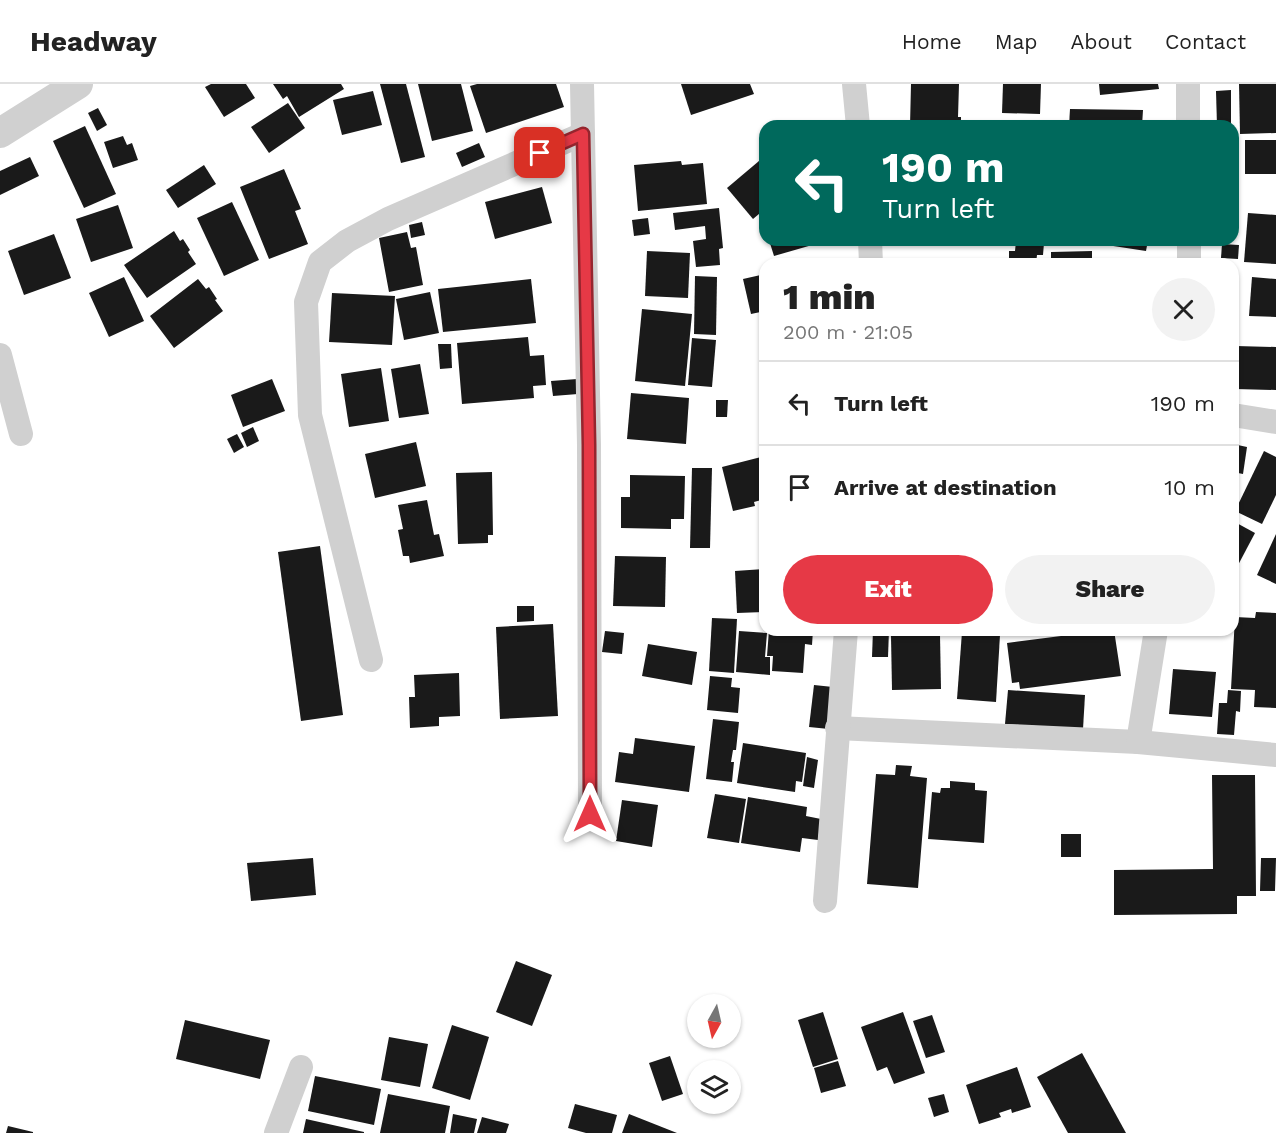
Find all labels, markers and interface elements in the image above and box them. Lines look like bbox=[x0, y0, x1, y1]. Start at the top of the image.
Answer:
text: Headway bbox=[30, 25, 157, 58]
text: Home bbox=[902, 29, 962, 54]
text: Map bbox=[995, 29, 1038, 54]
text: About bbox=[1071, 29, 1132, 54]
text: Contact bbox=[1165, 29, 1246, 54]
pin bbox=[514, 127, 565, 178]
icon: arrive bbox=[523, 136, 556, 169]
text: 190 m bbox=[882, 143, 1005, 192]
icon: left bbox=[783, 144, 861, 222]
text: Turn left bbox=[882, 193, 994, 225]
text: 1 min bbox=[783, 276, 876, 318]
button: close bbox=[1152, 278, 1215, 341]
text: 200 m · 21:05 bbox=[783, 320, 913, 344]
icon: left bbox=[783, 387, 816, 420]
text: Turn left bbox=[834, 391, 928, 416]
text: 190 m bbox=[1151, 391, 1215, 416]
icon: arrive bbox=[783, 471, 816, 504]
text: Arrive at destination bbox=[834, 475, 1057, 500]
text: 10 m bbox=[1164, 475, 1215, 500]
button: Exit bbox=[783, 555, 993, 624]
button: Share bbox=[1005, 555, 1215, 624]
position arrow bbox=[558, 782, 622, 846]
north arrow bbox=[687, 994, 741, 1048]
map controls bbox=[687, 994, 741, 1114]
button: layers bbox=[687, 1060, 741, 1114]

